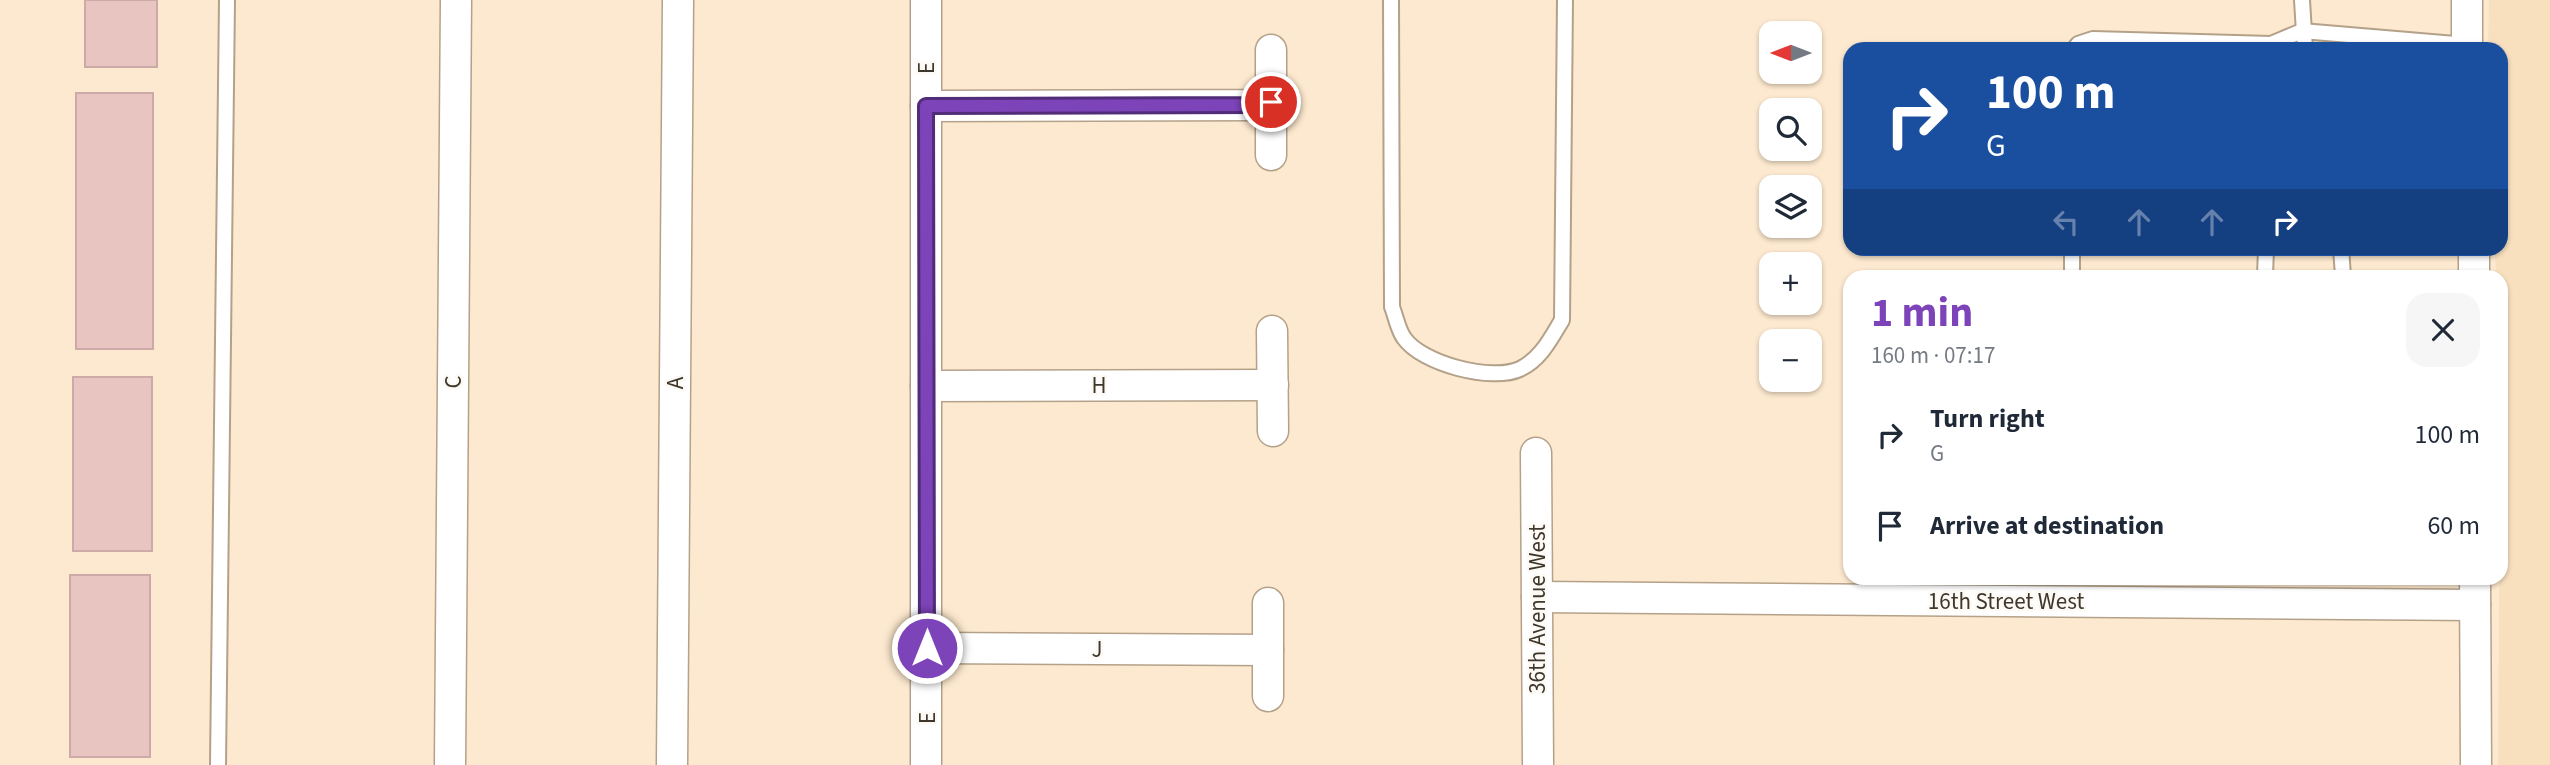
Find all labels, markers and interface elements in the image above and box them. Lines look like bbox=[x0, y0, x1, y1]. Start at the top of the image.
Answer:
north arrow bbox=[1759, 21, 1822, 84]
map controls bbox=[1759, 21, 1822, 392]
text: 100 m bbox=[1986, 58, 2115, 128]
street label: E bbox=[910, 62, 943, 74]
icon: right bbox=[1871, 70, 1962, 161]
pin bbox=[1241, 72, 1301, 132]
icon: arrive bbox=[1252, 83, 1290, 121]
button: search bbox=[1759, 98, 1822, 161]
text: G bbox=[1986, 123, 2006, 169]
button: layers bbox=[1759, 175, 1822, 238]
icon: left bbox=[2047, 203, 2085, 241]
icon: ahead bbox=[2120, 203, 2158, 241]
icon: ahead bbox=[2193, 203, 2231, 241]
icon: right bbox=[2266, 203, 2304, 241]
button: + bbox=[1759, 252, 1822, 315]
text: 1 min bbox=[1871, 283, 1973, 343]
button: close bbox=[2406, 293, 2480, 367]
button: − bbox=[1759, 329, 1822, 392]
text: 160 m · 07:17 bbox=[1871, 339, 1995, 372]
street label: H bbox=[1092, 369, 1107, 402]
street label: C bbox=[437, 375, 470, 389]
street label: A bbox=[659, 376, 692, 389]
text: Turn right bbox=[1930, 400, 2045, 437]
icon: right bbox=[1871, 416, 1909, 454]
text: 100 m bbox=[2414, 416, 2480, 453]
text: G bbox=[1930, 437, 1944, 470]
icon: arrive bbox=[1871, 507, 1909, 545]
text: Arrive at destination bbox=[1930, 507, 2164, 544]
text: 60 m bbox=[2427, 507, 2480, 544]
street label: 36th Avenue West bbox=[1521, 524, 1554, 694]
street label: 16th Street West bbox=[1928, 585, 2084, 618]
position arrow bbox=[890, 611, 964, 685]
street label: J bbox=[1091, 633, 1103, 666]
street label: E bbox=[911, 712, 944, 724]

